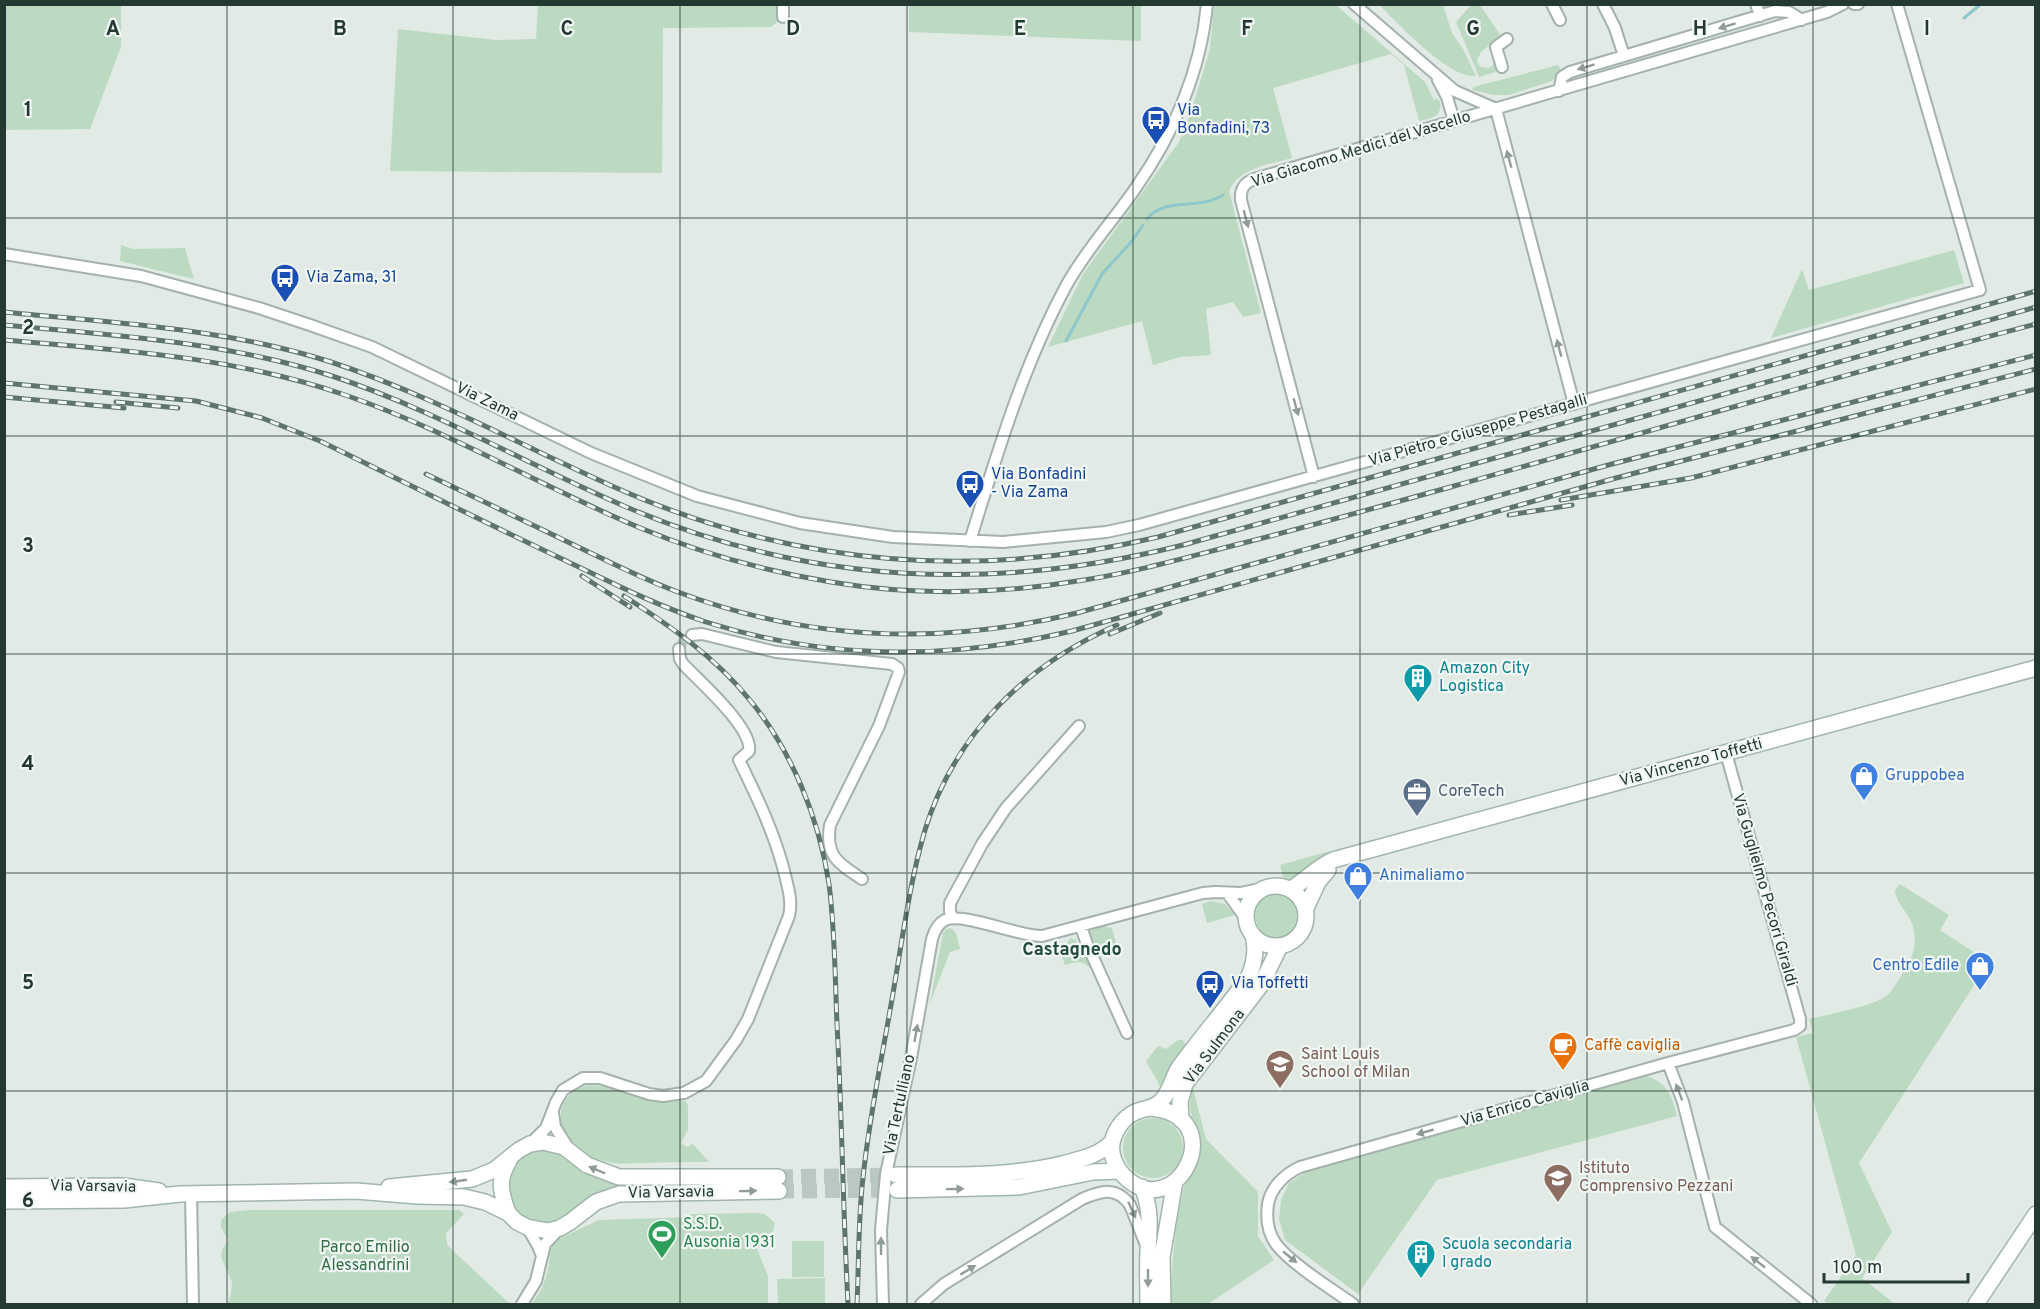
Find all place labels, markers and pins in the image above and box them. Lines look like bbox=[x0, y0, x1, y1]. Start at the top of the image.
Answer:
place label: Via Bonfadini, 73 bbox=[1177, 101, 1270, 139]
bus stop icon: Via Bonfadini, 73 bbox=[1140, 104, 1172, 146]
bus stop icon: Via Zama, 31 bbox=[269, 262, 301, 304]
place label: Via Zama, 31 bbox=[306, 268, 397, 288]
place label: Via Bonfadini - Via Zama bbox=[991, 465, 1086, 503]
bus stop icon: Via Bonfadini - Via Zama bbox=[954, 468, 986, 510]
place label: Amazon City Logistica bbox=[1439, 659, 1530, 697]
building icon: Amazon City Logistica bbox=[1402, 662, 1434, 704]
shop icon: Gruppobea bbox=[1848, 760, 1880, 802]
place label: Gruppobea bbox=[1885, 766, 1965, 786]
office icon: CoreTech bbox=[1401, 776, 1433, 818]
place label: CoreTech bbox=[1438, 782, 1504, 802]
shop icon: Animaliamo bbox=[1342, 860, 1374, 902]
place label: Animaliamo bbox=[1379, 866, 1465, 886]
shop icon: Centro Edile bbox=[1964, 950, 1996, 992]
place label: Centro Edile bbox=[1872, 956, 1959, 976]
bus stop icon: Via Toffetti bbox=[1194, 968, 1226, 1010]
place label: Via Toffetti bbox=[1231, 974, 1309, 994]
cafe icon: Caffè caviglia bbox=[1547, 1030, 1579, 1072]
place label: Caffè caviglia bbox=[1584, 1036, 1680, 1056]
place label: Saint Louis School of Milan bbox=[1301, 1045, 1410, 1083]
school or university icon: Saint Louis School of Milan bbox=[1264, 1048, 1296, 1090]
place label: Istituto Comprensivo Pezzani bbox=[1579, 1159, 1733, 1197]
school or university icon: Istituto Comprensivo Pezzani bbox=[1542, 1162, 1574, 1204]
place label: S.S.D. Ausonia 1931 bbox=[683, 1215, 775, 1253]
sports icon: S.S.D. Ausonia 1931 bbox=[646, 1218, 678, 1260]
place label: Scuola secondaria I grado bbox=[1442, 1235, 1572, 1273]
building icon: Scuola secondaria I grado bbox=[1405, 1238, 1437, 1280]

